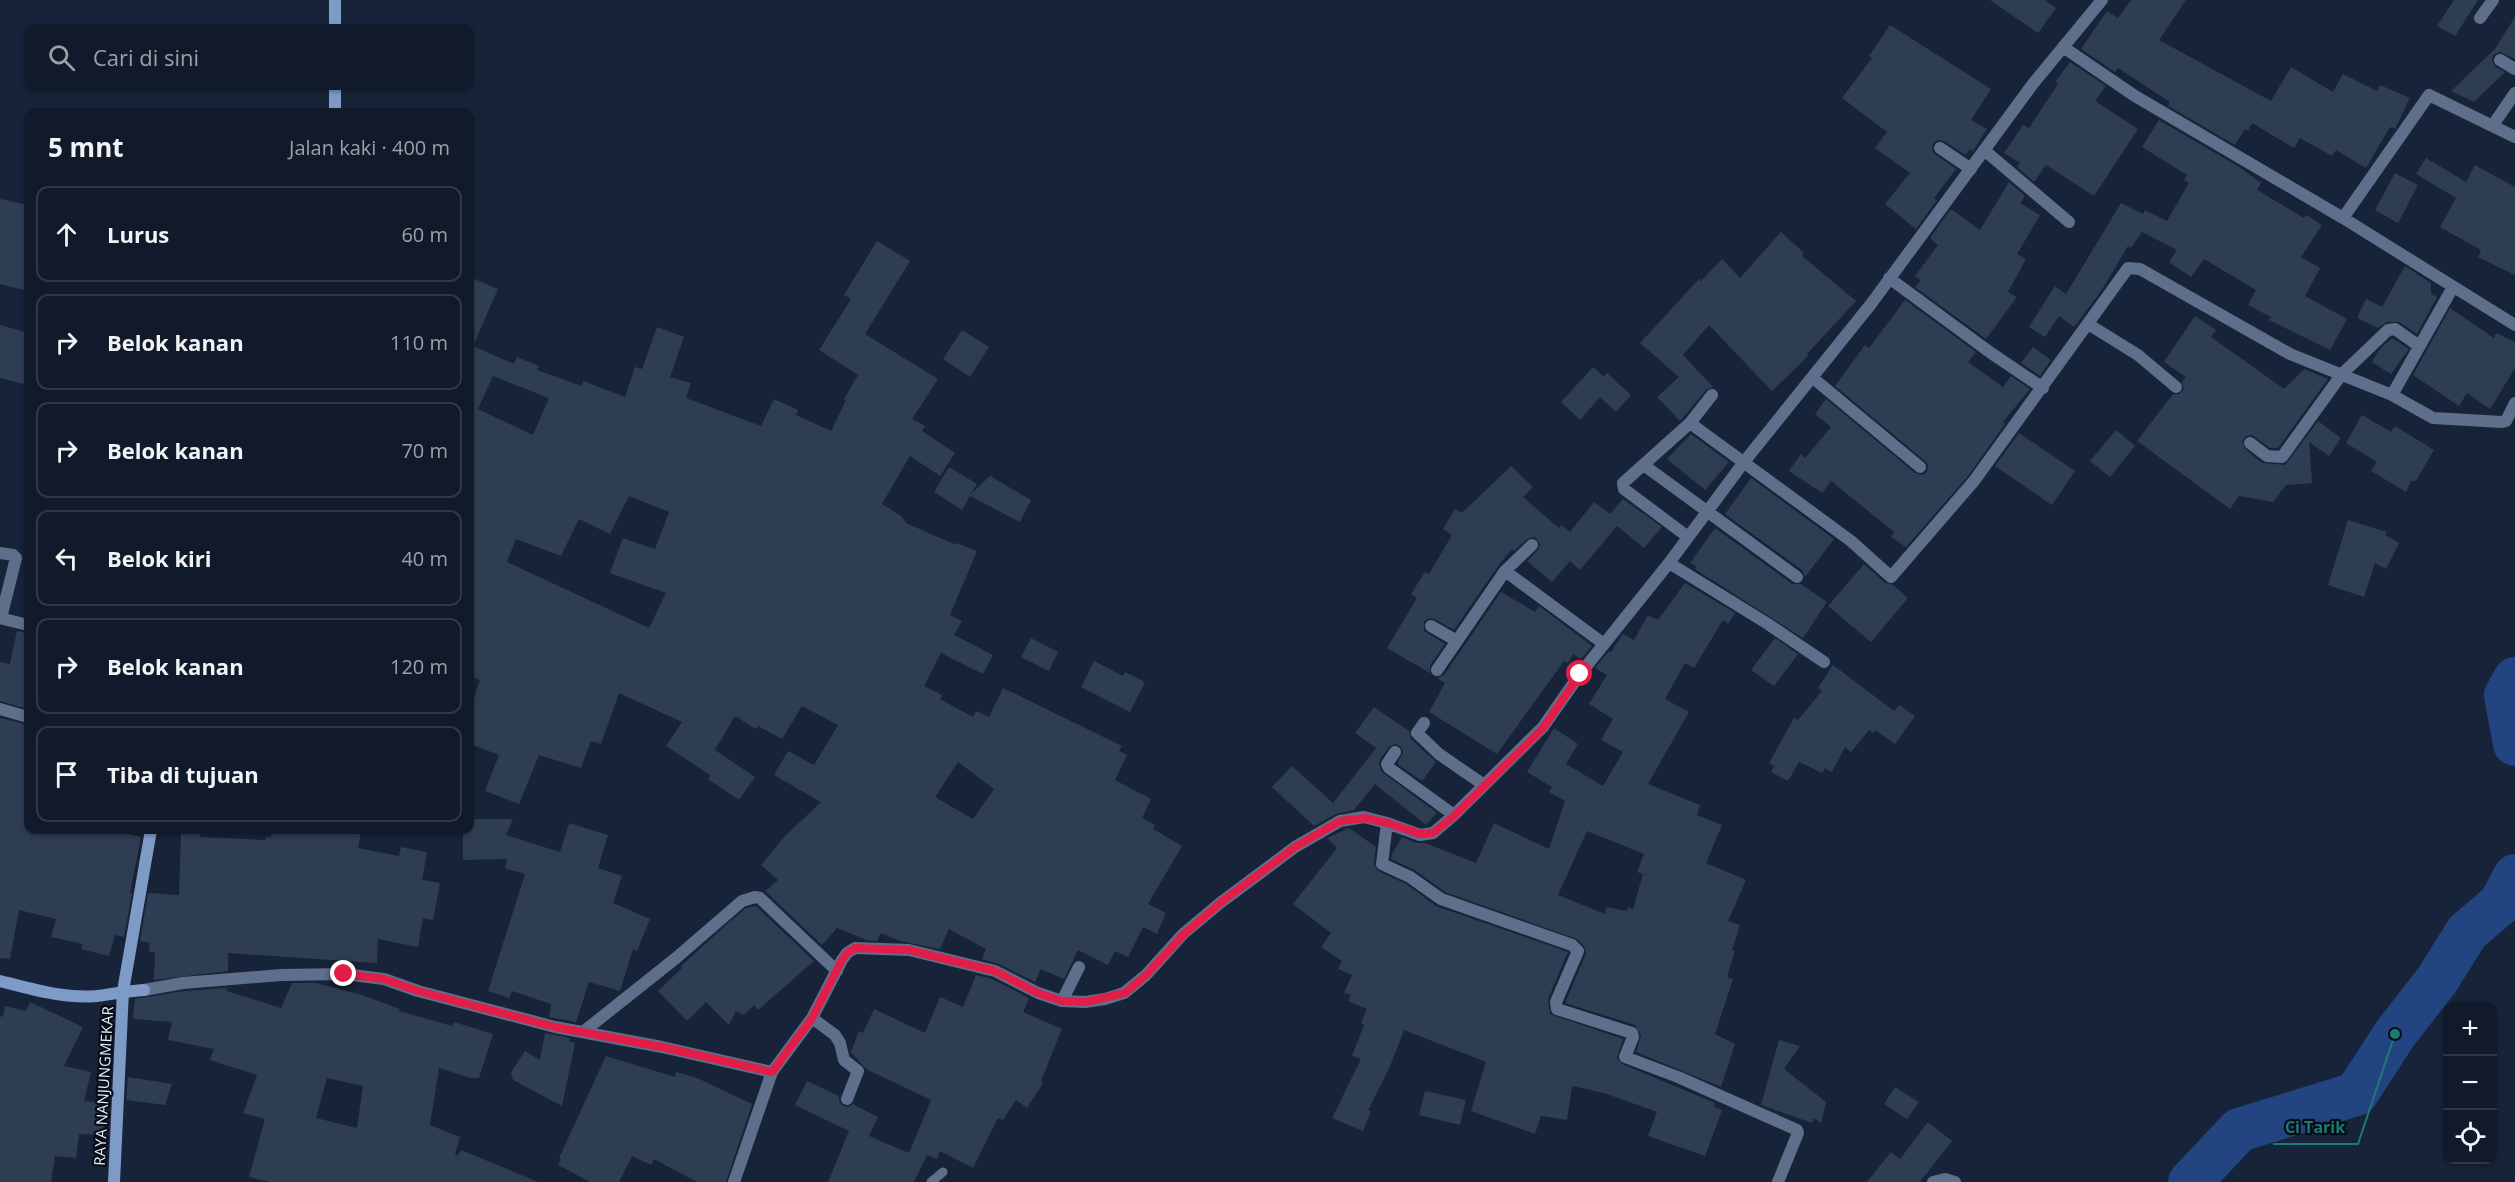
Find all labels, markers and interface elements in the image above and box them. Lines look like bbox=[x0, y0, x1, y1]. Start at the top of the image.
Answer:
search box bbox=[24, 24, 474, 90]
icon: search bbox=[45, 41, 78, 74]
text: Cari di sini bbox=[93, 42, 199, 72]
text: 5 mnt bbox=[48, 129, 124, 165]
text: Jalan kaki · 400 m bbox=[289, 134, 450, 161]
icon: ahead bbox=[50, 218, 83, 251]
text: Lurus bbox=[107, 219, 169, 249]
text: 60 m bbox=[401, 221, 448, 248]
icon: right bbox=[50, 326, 83, 359]
text: Belok kanan bbox=[107, 327, 244, 357]
text: 110 m bbox=[390, 329, 448, 356]
icon: right bbox=[50, 434, 83, 467]
text: Belok kanan bbox=[107, 435, 244, 465]
text: 70 m bbox=[401, 437, 448, 464]
icon: left bbox=[50, 542, 83, 575]
text: Belok kiri bbox=[107, 543, 212, 573]
text: 40 m bbox=[401, 545, 448, 572]
icon: right bbox=[50, 650, 83, 683]
text: Belok kanan bbox=[107, 651, 244, 681]
text: 120 m bbox=[390, 653, 448, 680]
route start bbox=[1566, 660, 1592, 686]
icon: arrive bbox=[50, 758, 83, 791]
text: Tiba di tujuan bbox=[107, 759, 259, 789]
route end bbox=[330, 960, 356, 986]
map controls bbox=[2443, 1002, 2497, 1164]
button: + bbox=[2443, 1002, 2497, 1056]
street label: RAYA NANJUNGMEKAR bbox=[89, 1005, 117, 1166]
button: − bbox=[2443, 1056, 2497, 1110]
callout: Ci Tarik bbox=[2273, 1110, 2358, 1144]
button: locate bbox=[2443, 1110, 2497, 1164]
text: Ci Tarik bbox=[2285, 1116, 2345, 1138]

